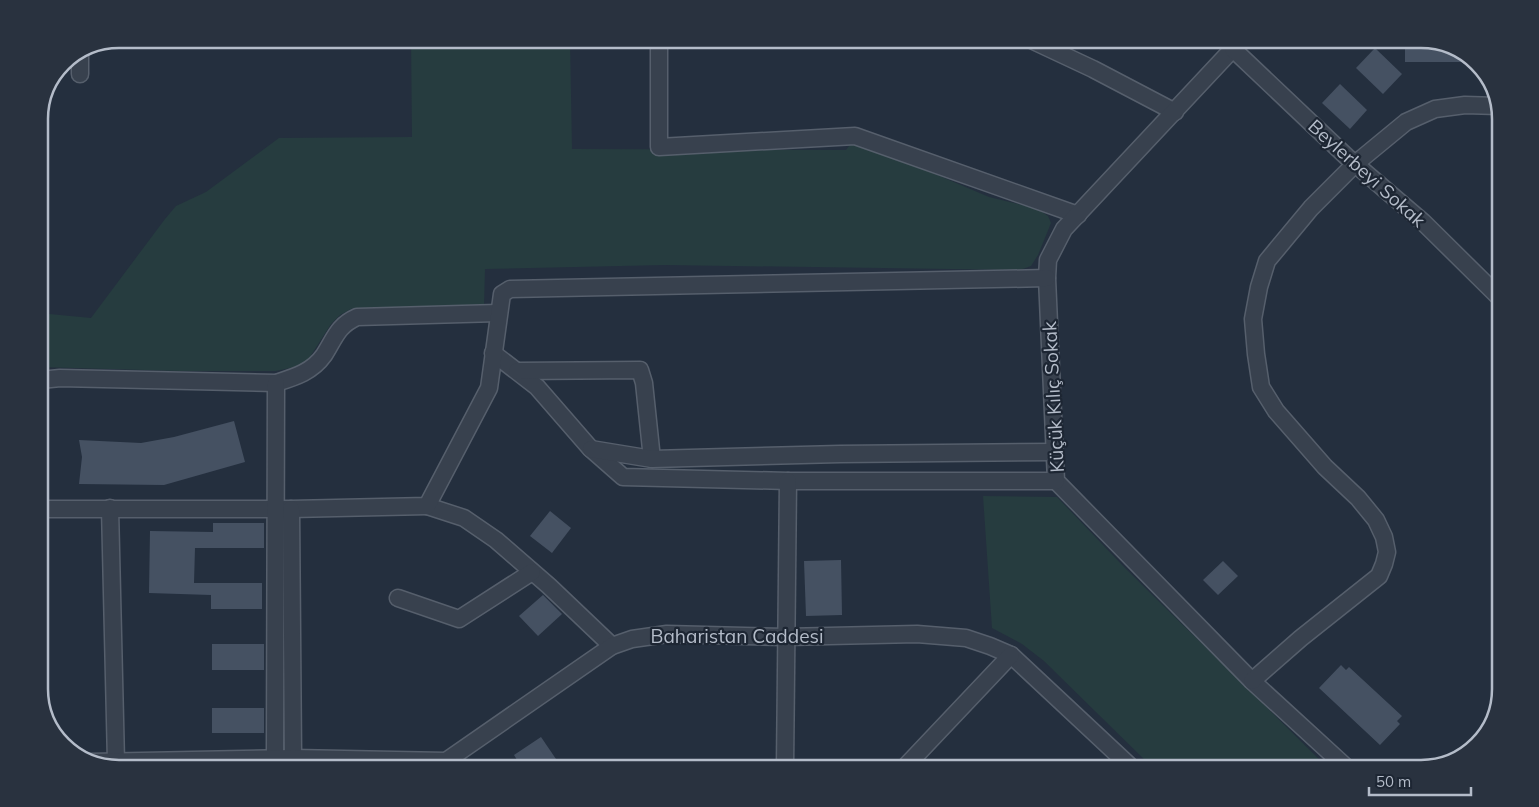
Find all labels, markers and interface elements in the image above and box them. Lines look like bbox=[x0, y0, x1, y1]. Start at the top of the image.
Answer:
street label: Beylerbeyi Sokak bbox=[1303, 114, 1431, 232]
street label: Küçük Kılıç Sokak bbox=[1037, 321, 1069, 473]
street label: Baharistan Caddesi bbox=[651, 624, 823, 648]
scale bar bbox=[1369, 764, 1472, 796]
text: 50 m bbox=[1376, 772, 1411, 791]

